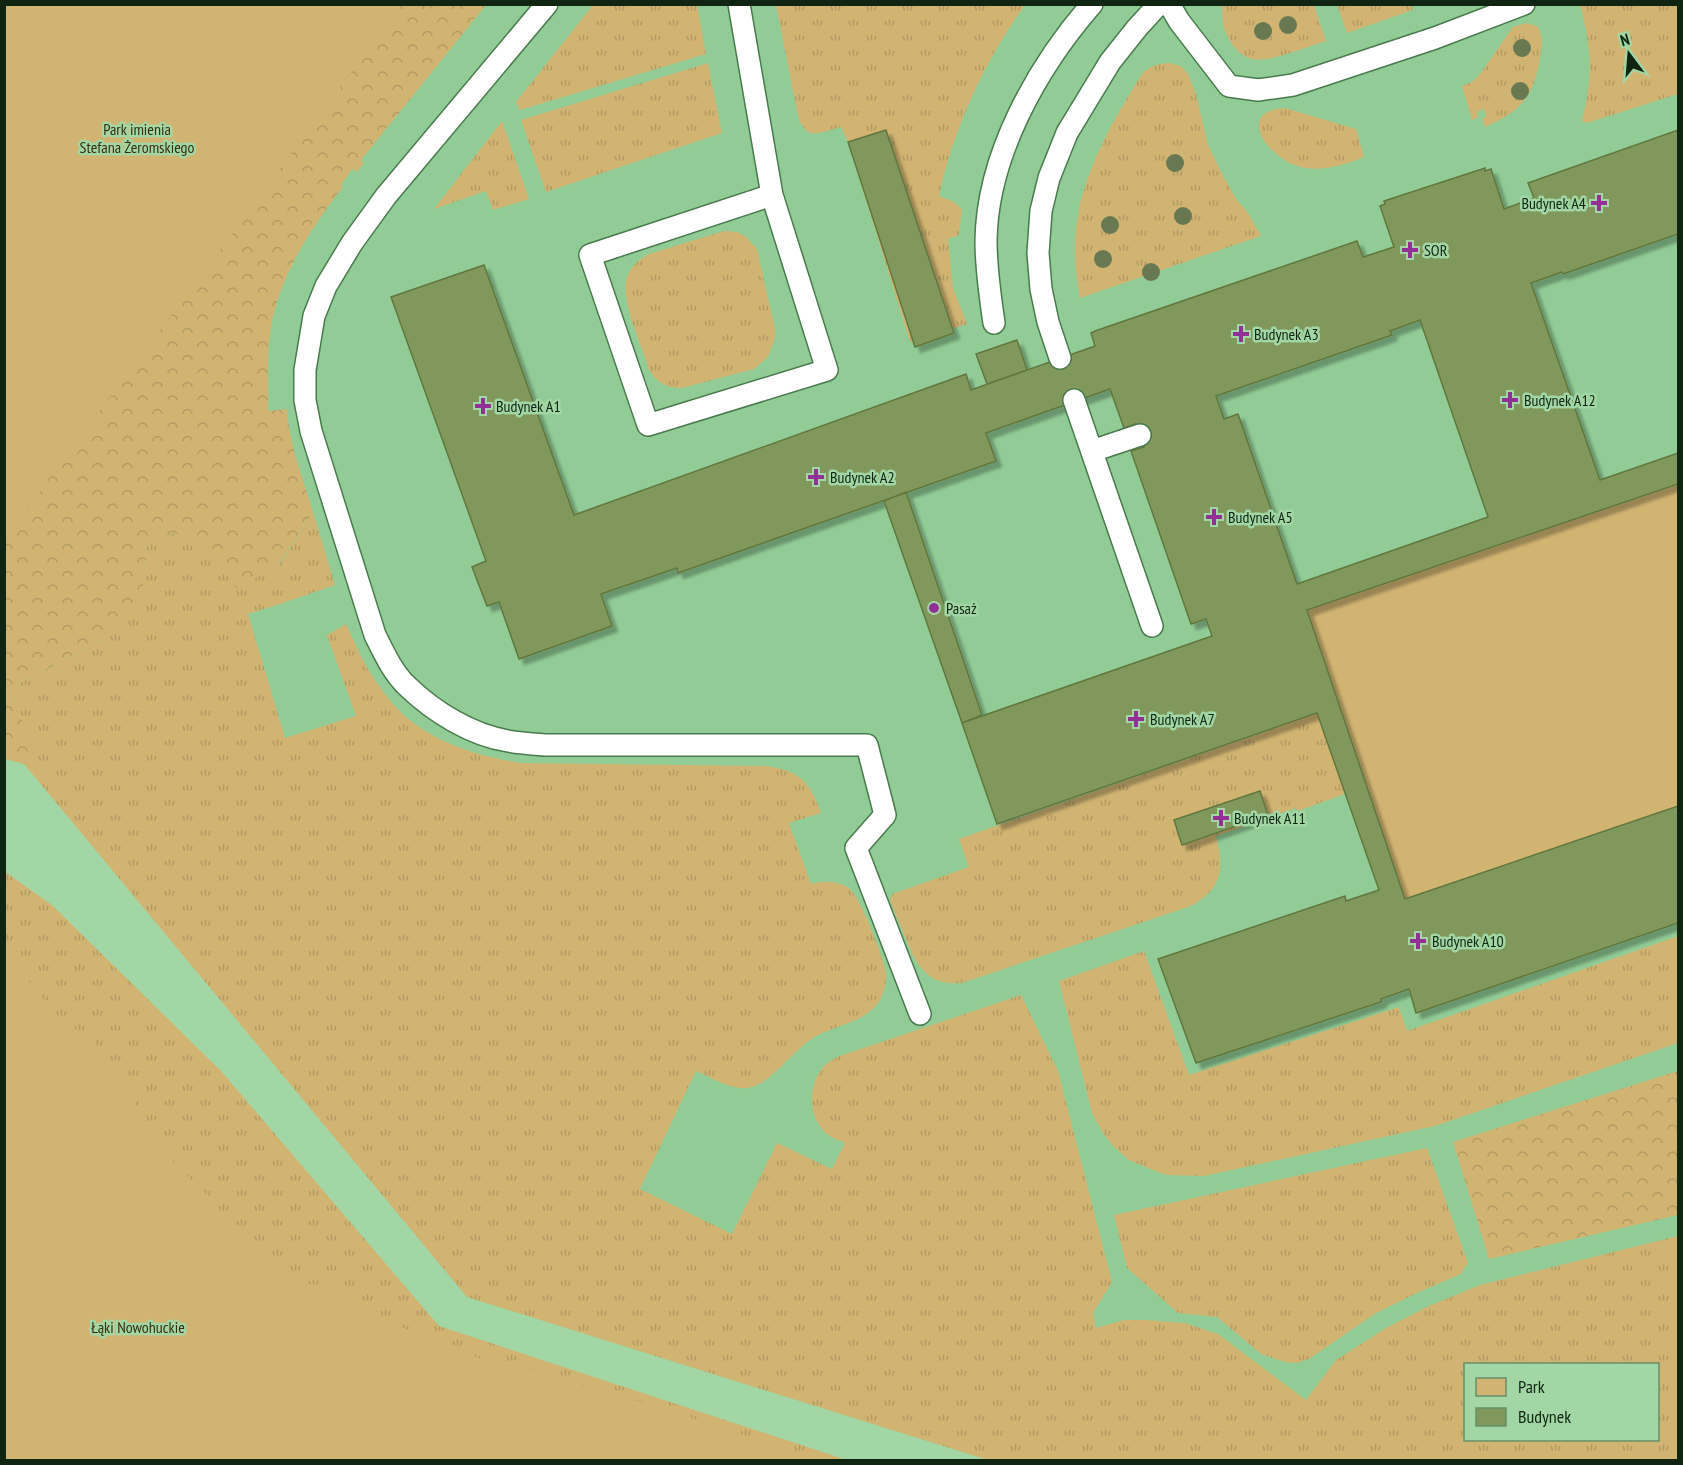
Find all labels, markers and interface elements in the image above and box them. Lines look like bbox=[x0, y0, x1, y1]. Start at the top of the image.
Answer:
north arrow bbox=[1599, 24, 1659, 84]
text: N bbox=[1618, 29, 1632, 50]
park label: Park imienia Stefana Żeromskiego bbox=[80, 119, 195, 157]
place label: Budynek A4 bbox=[1521, 193, 1586, 213]
marker: Budynek A4 bbox=[1590, 194, 1608, 212]
place label: SOR bbox=[1424, 240, 1448, 260]
marker: SOR bbox=[1401, 241, 1419, 259]
place label: Budynek A3 bbox=[1254, 324, 1319, 344]
marker: Budynek A3 bbox=[1232, 325, 1250, 343]
place label: Budynek A12 bbox=[1524, 390, 1596, 410]
marker: Budynek A12 bbox=[1501, 391, 1519, 409]
place label: Budynek A1 bbox=[496, 396, 561, 416]
marker: Budynek A1 bbox=[474, 397, 492, 415]
place label: Budynek A2 bbox=[830, 467, 895, 487]
marker: Budynek A2 bbox=[807, 468, 825, 486]
place label: Budynek A5 bbox=[1228, 507, 1293, 527]
marker: Budynek A5 bbox=[1205, 508, 1223, 526]
place label: Pasaż bbox=[946, 598, 977, 618]
marker: Pasaż bbox=[927, 601, 941, 615]
place label: Budynek A7 bbox=[1150, 709, 1215, 729]
marker: Budynek A7 bbox=[1127, 710, 1145, 728]
place label: Budynek A11 bbox=[1234, 808, 1306, 828]
marker: Budynek A11 bbox=[1212, 809, 1230, 827]
place label: Budynek A10 bbox=[1432, 931, 1504, 951]
marker: Budynek A10 bbox=[1409, 932, 1427, 950]
park label: Łąki Nowohuckie bbox=[91, 1317, 185, 1337]
legend bbox=[1464, 1363, 1659, 1441]
text: Park bbox=[1518, 1375, 1545, 1398]
text: Budynek bbox=[1518, 1405, 1571, 1428]

